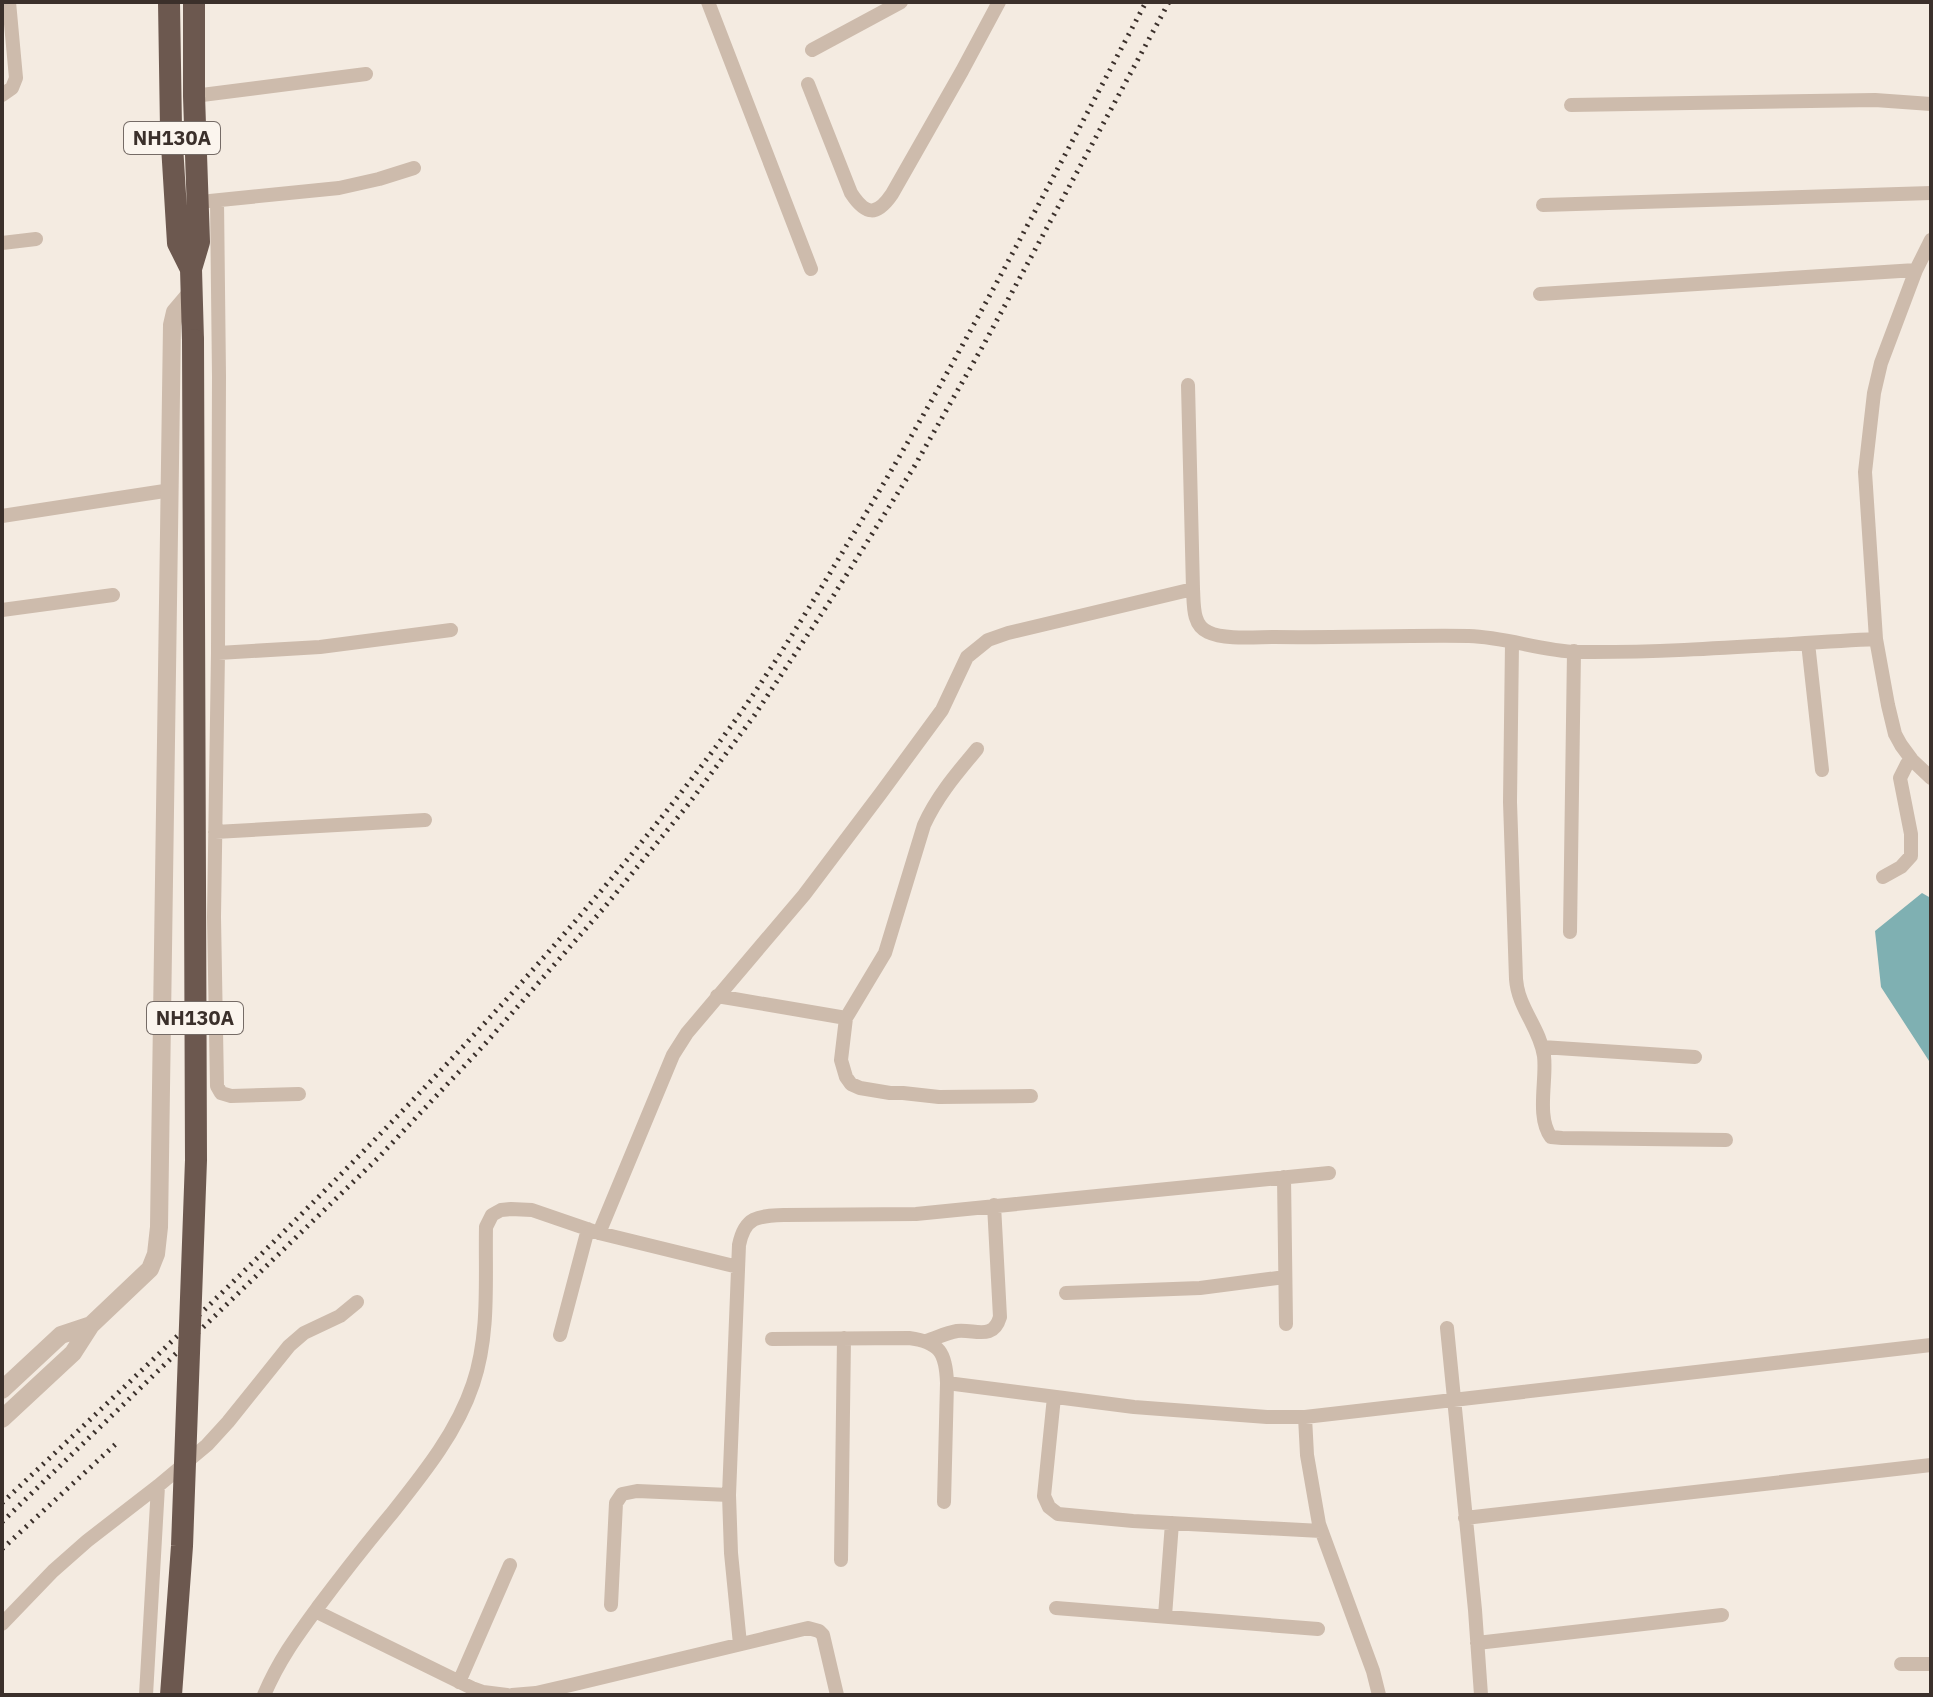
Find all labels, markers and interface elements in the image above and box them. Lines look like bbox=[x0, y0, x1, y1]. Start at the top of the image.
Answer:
road number: NH130A bbox=[124, 122, 220, 154]
road number: NH130A bbox=[147, 1002, 243, 1034]

